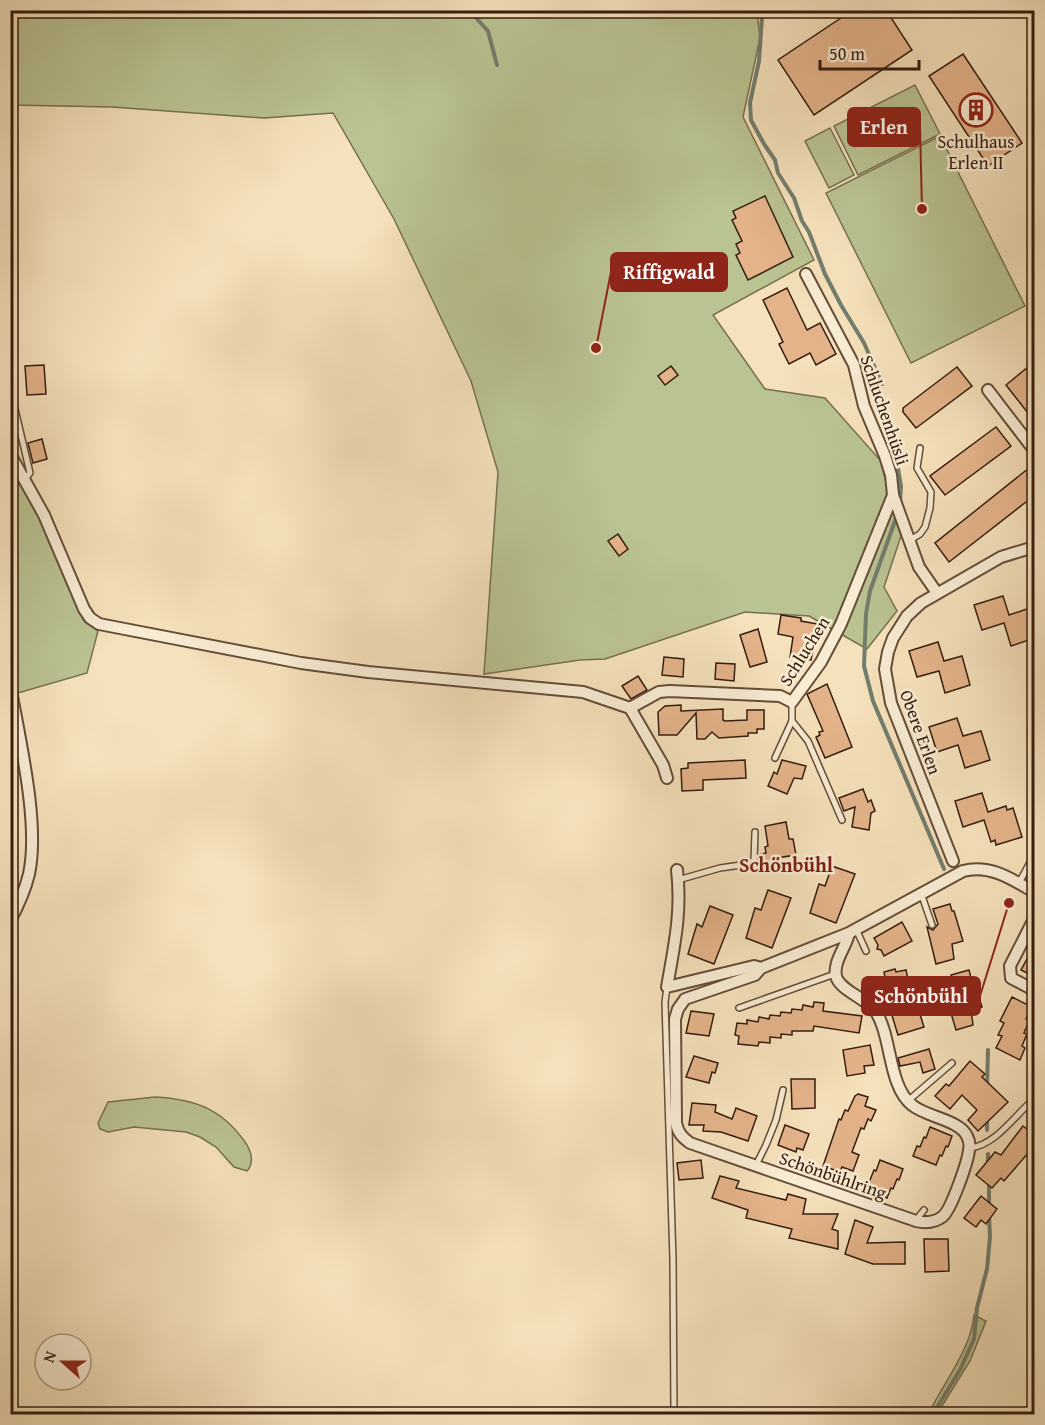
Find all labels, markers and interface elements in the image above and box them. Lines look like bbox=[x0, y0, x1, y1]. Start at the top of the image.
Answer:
scale bar bbox=[820, 33, 919, 71]
text: 50 m bbox=[829, 40, 865, 67]
building icon: Schulhaus Erlen II bbox=[958, 92, 994, 128]
callout: Erlen bbox=[848, 108, 920, 146]
text: Erlen bbox=[860, 112, 908, 141]
place label: Schulhaus Erlen II bbox=[938, 128, 1014, 176]
callout: Riffigwald bbox=[611, 253, 727, 291]
text: Riffigwald bbox=[623, 257, 715, 286]
street label: Schluchenhüsli bbox=[854, 351, 916, 469]
street label: Schluchen bbox=[772, 611, 836, 691]
street label: Obere Erlen bbox=[893, 686, 949, 778]
district label: Schönbühl bbox=[739, 850, 833, 879]
callout: Schönbühl bbox=[862, 977, 980, 1015]
text: Schönbühl bbox=[874, 981, 968, 1010]
street label: Schönbühlring bbox=[776, 1144, 890, 1206]
north arrow bbox=[33, 1332, 93, 1392]
text: N bbox=[36, 1347, 62, 1366]

